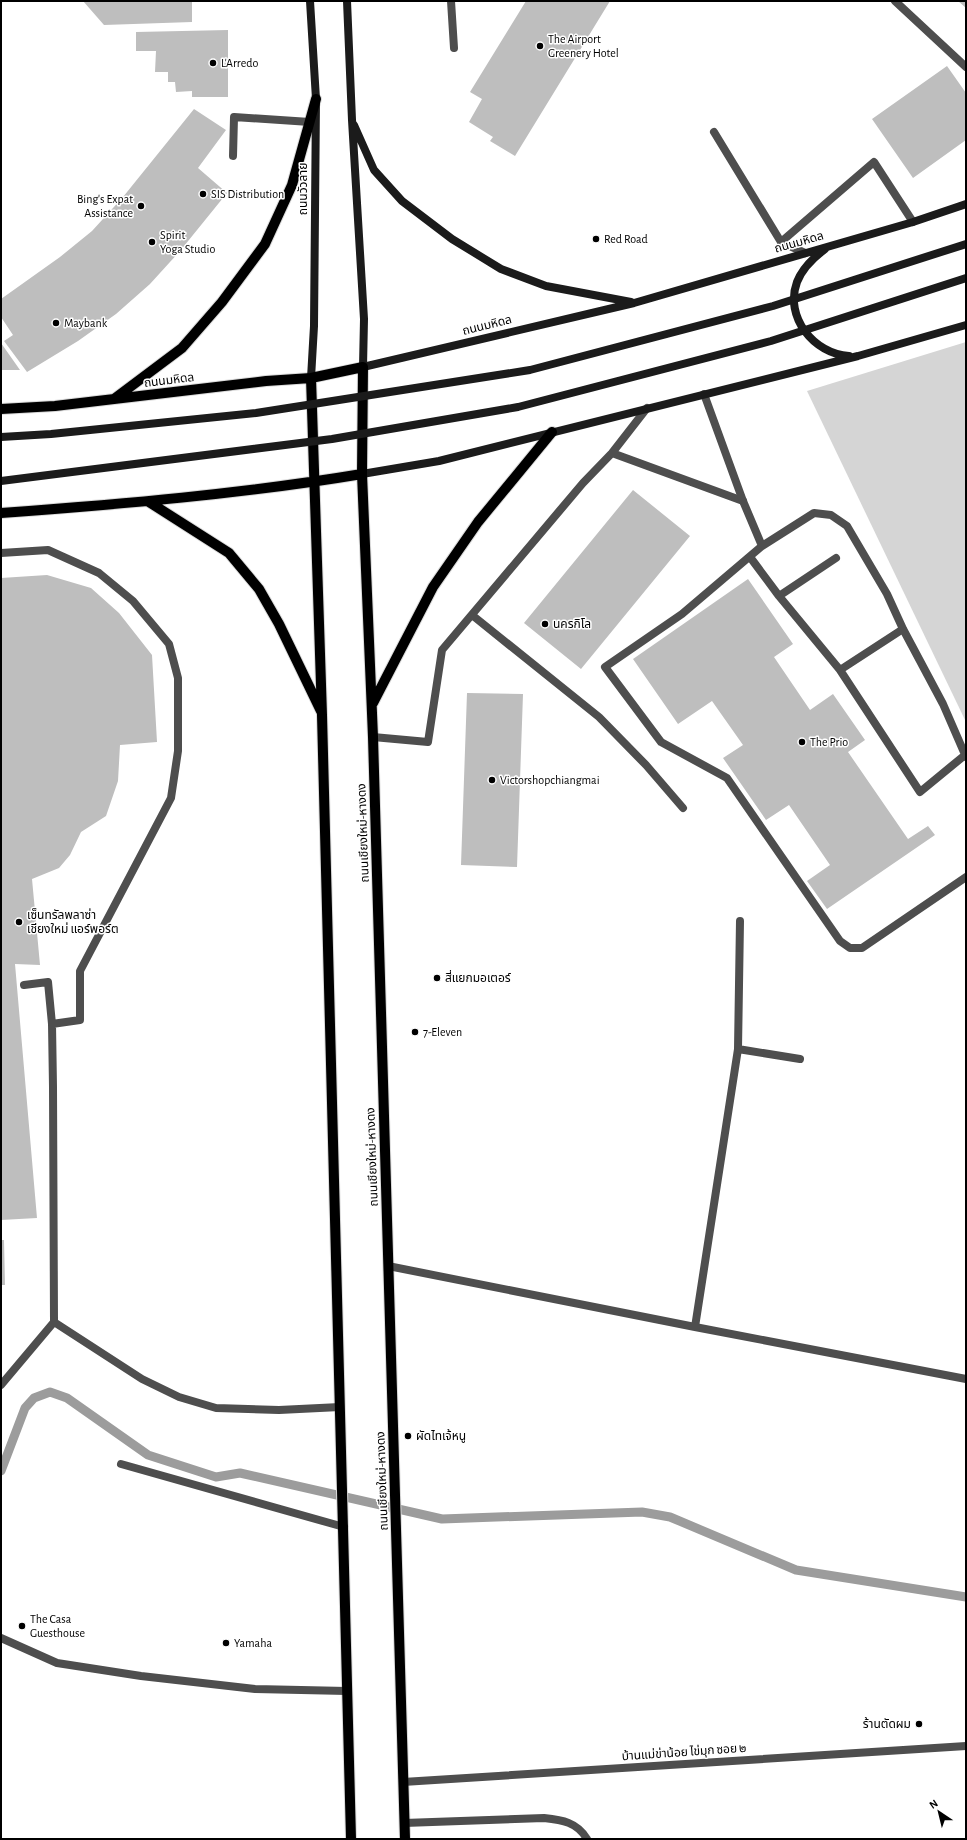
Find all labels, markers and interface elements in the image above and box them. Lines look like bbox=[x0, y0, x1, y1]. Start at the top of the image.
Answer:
place label: The Airport Greenery Hotel bbox=[548, 33, 619, 60]
marker: The Airport Greenery Hotel bbox=[535, 41, 545, 51]
place label: L'Arredo bbox=[221, 57, 258, 69]
marker: L'Arredo bbox=[208, 58, 218, 68]
street label: ถนนวัวลาย bbox=[297, 163, 309, 215]
place label: SIS Distribution bbox=[211, 188, 284, 200]
marker: SIS Distribution bbox=[198, 189, 208, 199]
place label: Bing's Expat Assistance bbox=[77, 193, 133, 219]
marker: Bing's Expat Assistance bbox=[136, 201, 146, 211]
place label: Spirit Yoga Studio bbox=[160, 229, 215, 255]
street label: ถนนมหิดล bbox=[773, 229, 825, 255]
place label: Red Road bbox=[604, 233, 648, 245]
marker: Red Road bbox=[591, 234, 601, 244]
marker: Spirit Yoga Studio bbox=[147, 237, 157, 247]
street label: ถนนมหิดล bbox=[461, 313, 513, 337]
place label: Maybank bbox=[64, 317, 108, 330]
marker: Maybank bbox=[51, 318, 61, 328]
street label: ถนนมหิดล bbox=[143, 371, 195, 389]
place label: นครกิโล bbox=[553, 618, 591, 630]
marker: นครกิโล bbox=[540, 619, 550, 629]
place label: The Prio bbox=[810, 736, 848, 748]
marker: The Prio bbox=[797, 737, 807, 747]
place label: Victorshopchiangmai bbox=[500, 774, 600, 786]
marker: Victorshopchiangmai bbox=[487, 775, 497, 785]
street label: ถนนเชียงใหม่-หางดง bbox=[354, 783, 371, 883]
place label: เซ็นทรัลพลาซ่า เชียงใหม่ แอร์พอร์ต bbox=[27, 908, 119, 935]
marker: เซ็นทรัลพลาซ่า เชียงใหม่ แอร์พอร์ต bbox=[14, 917, 24, 927]
place label: สี่แยกมอเตอร์ bbox=[445, 969, 511, 984]
marker: สี่แยกมอเตอร์ bbox=[432, 973, 442, 983]
place label: 7-Eleven bbox=[423, 1026, 462, 1038]
marker: 7-Eleven bbox=[410, 1027, 420, 1037]
street label: ถนนเชียงใหม่-หางดง bbox=[363, 1107, 380, 1207]
place label: ผัดไทเจ้หนู bbox=[416, 1429, 466, 1443]
street label: ถนนเชียงใหม่-หางดง bbox=[373, 1431, 390, 1531]
marker: ผัดไทเจ้หนู bbox=[403, 1431, 413, 1441]
place label: The Casa Guesthouse bbox=[30, 1613, 85, 1639]
marker: The Casa Guesthouse bbox=[17, 1621, 27, 1631]
place label: Yamaha bbox=[234, 1637, 272, 1649]
marker: Yamaha bbox=[221, 1638, 231, 1648]
place label: ร้านตัดผม bbox=[863, 1717, 911, 1730]
marker: ร้านตัดผม bbox=[914, 1719, 924, 1729]
street label: บ้านแม่ข่าน้อย ไข่มุก ซอย ๒ bbox=[621, 1741, 747, 1763]
north arrow bbox=[919, 1792, 959, 1832]
text: N bbox=[927, 1798, 940, 1811]

